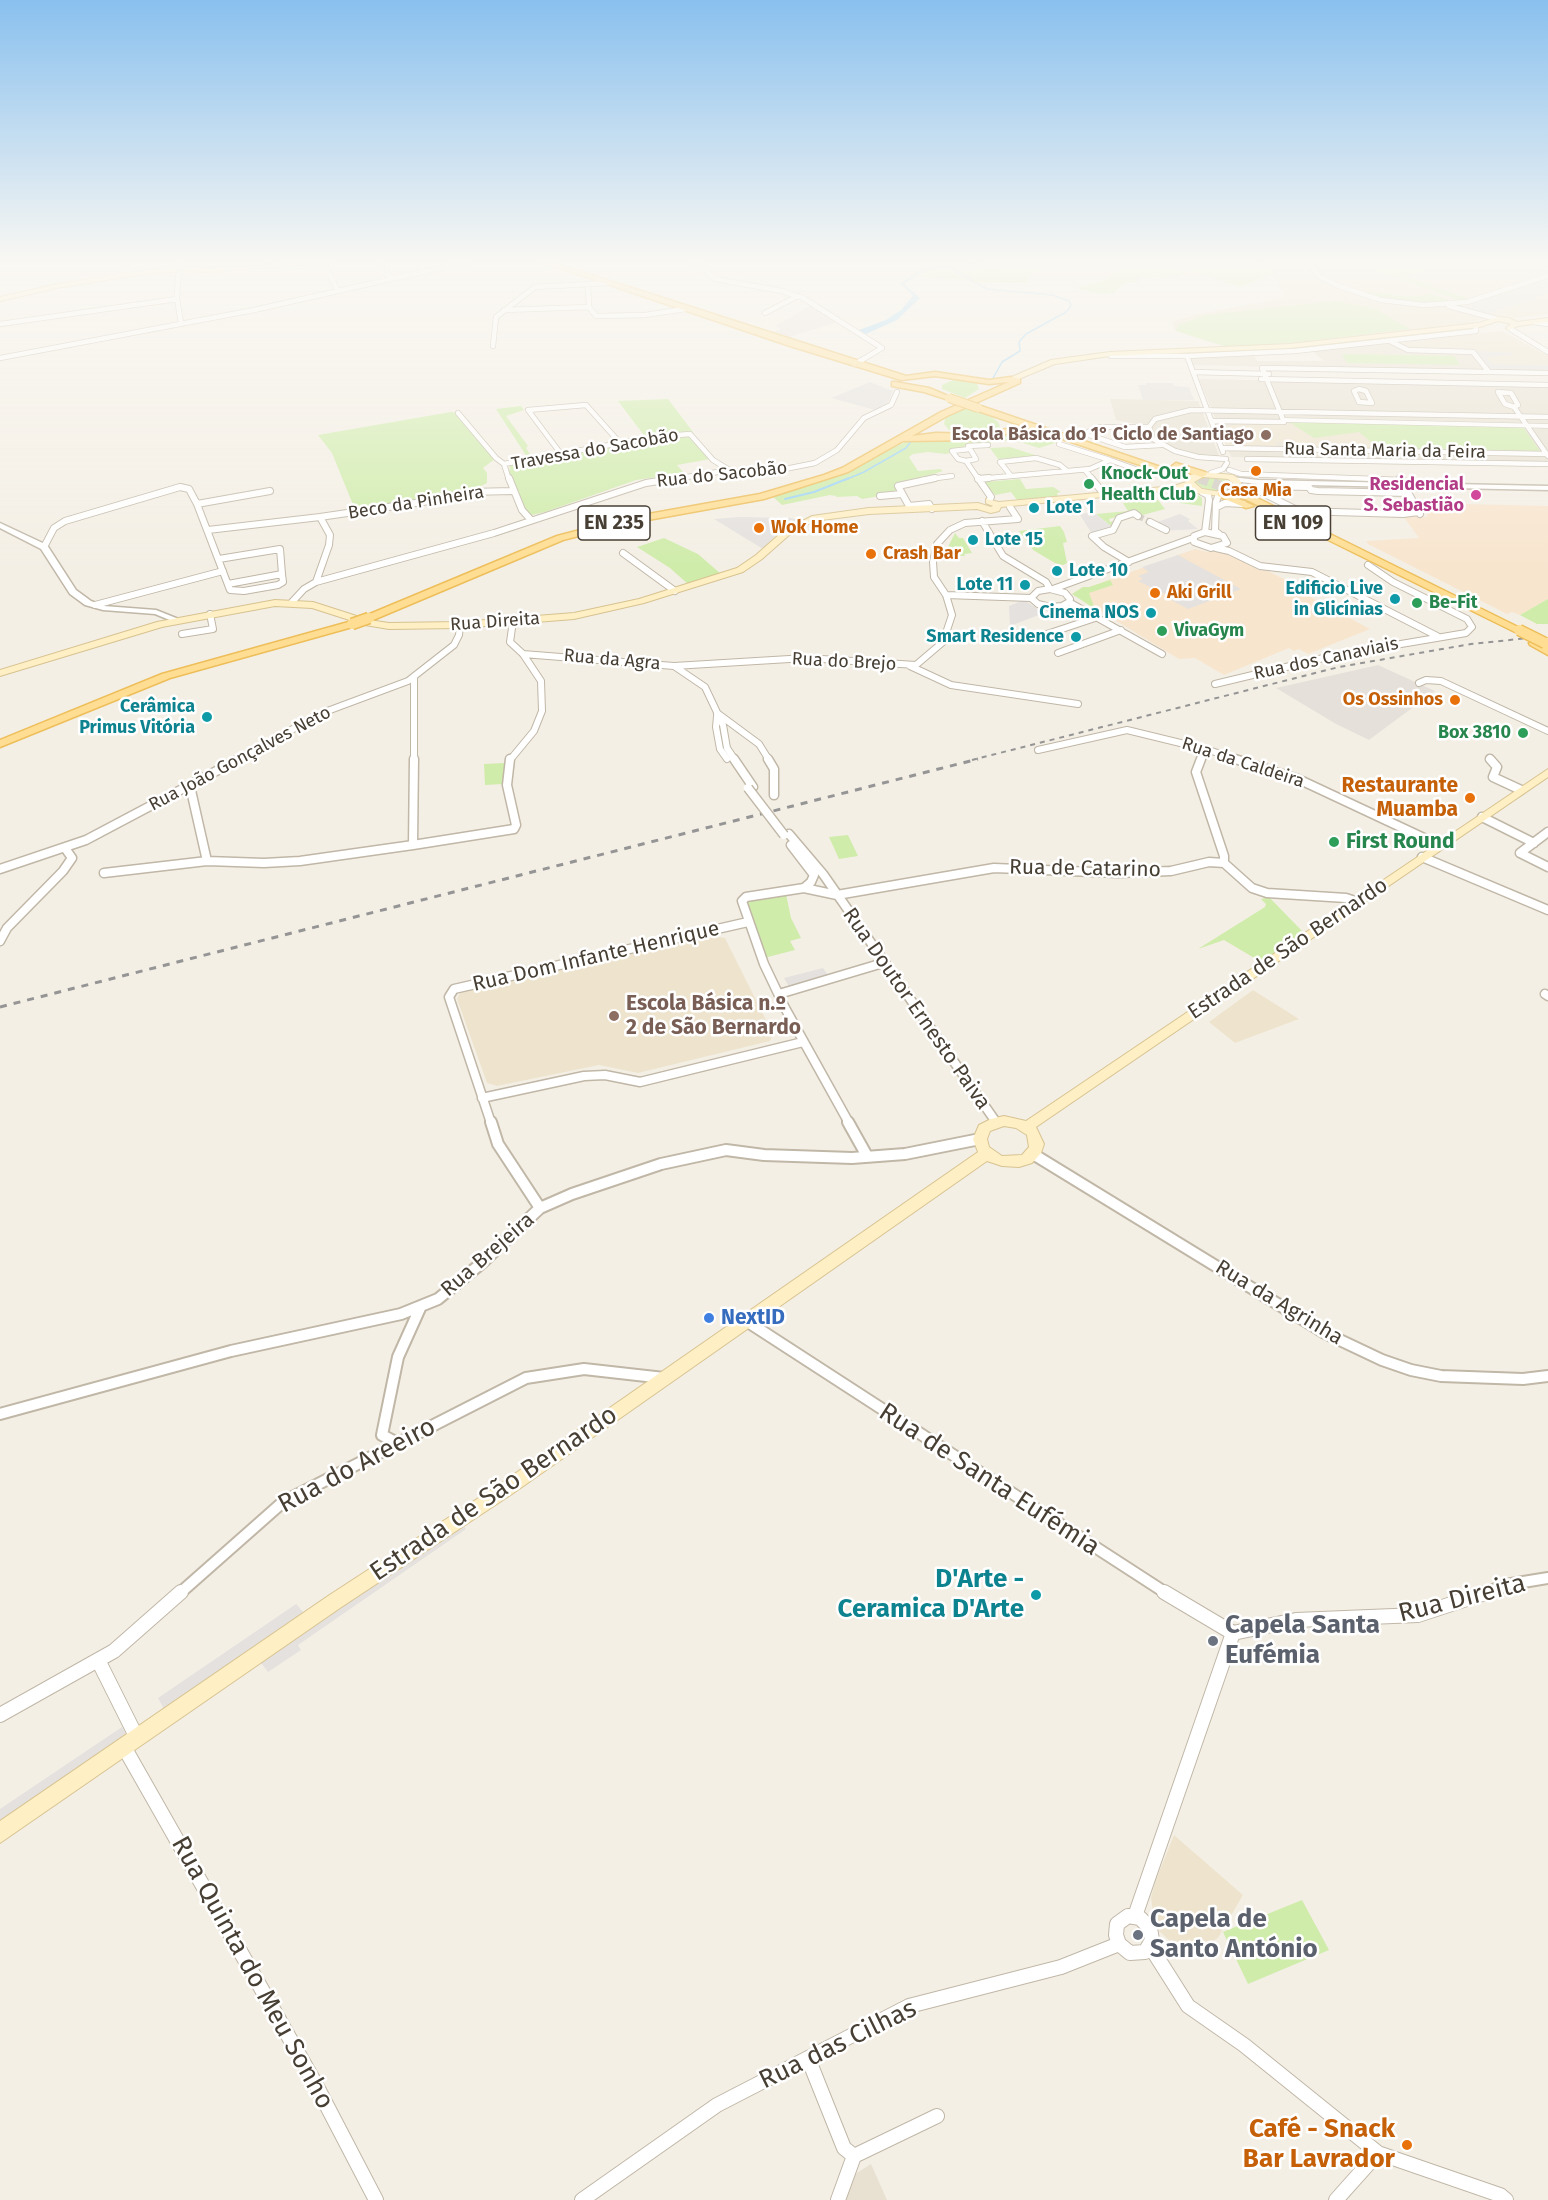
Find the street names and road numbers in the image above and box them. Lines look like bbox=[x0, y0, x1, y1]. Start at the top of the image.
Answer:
street label: Travessa do Sacobão bbox=[510, 425, 680, 475]
street label: Rua Santa Maria da Feira bbox=[1284, 438, 1486, 464]
street label: Rua do Sacobão bbox=[656, 457, 788, 493]
street label: Beco da Pinheira bbox=[347, 482, 485, 524]
road number: EN 235 bbox=[578, 506, 650, 540]
road number: EN 109 bbox=[1256, 506, 1330, 540]
street label: Rua Direita bbox=[449, 608, 541, 636]
street label: Rua dos Canaviais bbox=[1252, 633, 1400, 685]
street label: Rua da Agra bbox=[563, 645, 661, 675]
street label: Rua do Brejo bbox=[791, 648, 897, 676]
street label: Rua João Gonçalves Neto bbox=[145, 702, 335, 816]
street label: Rua da Caldeira bbox=[1179, 733, 1307, 793]
street label: Rua de Catarino bbox=[1009, 855, 1161, 883]
street label: Estrada de São Bernardo bbox=[1183, 873, 1393, 1025]
street label: Rua Doutor Ernesto Paiva bbox=[837, 903, 995, 1115]
street label: Rua Dom Infante Henrique bbox=[470, 916, 722, 998]
street label: Rua Brejeira bbox=[436, 1208, 540, 1302]
street label: Rua da Agrinha bbox=[1211, 1255, 1347, 1351]
street label: Rua de Santa Eufémia bbox=[873, 1397, 1105, 1563]
street label: Estrada de São Bernardo bbox=[364, 1400, 624, 1588]
street label: Rua do Areeiro bbox=[273, 1411, 441, 1521]
street label: Rua Direita bbox=[1395, 1568, 1529, 1630]
street label: Rua Quinta do Meu Sonho bbox=[164, 1831, 340, 2115]
street label: Rua das Cilhas bbox=[754, 1993, 922, 2097]

